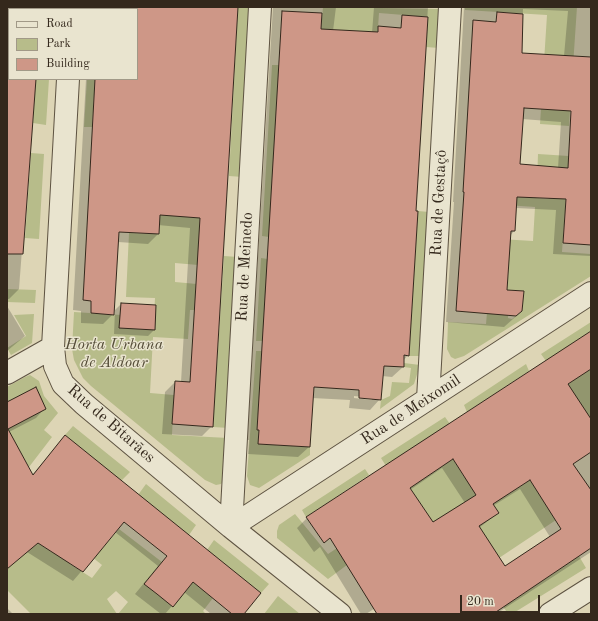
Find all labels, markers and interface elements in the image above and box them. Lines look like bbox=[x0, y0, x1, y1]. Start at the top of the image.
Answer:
legend bbox=[8, 8, 138, 80]
text: Road bbox=[46, 18, 73, 30]
text: Park bbox=[46, 38, 71, 50]
text: Building bbox=[46, 58, 90, 70]
street label: Rua de Gestaçô bbox=[427, 149, 451, 257]
street label: Rua de Meinedo bbox=[233, 212, 257, 322]
park label: Horta Urbana de Aldoar bbox=[65, 335, 163, 373]
street label: Rua de Meixomil bbox=[358, 371, 464, 449]
street label: Rua de Bitarães bbox=[63, 381, 159, 467]
scale bar bbox=[462, 587, 542, 613]
text: 20 m bbox=[467, 596, 494, 608]

